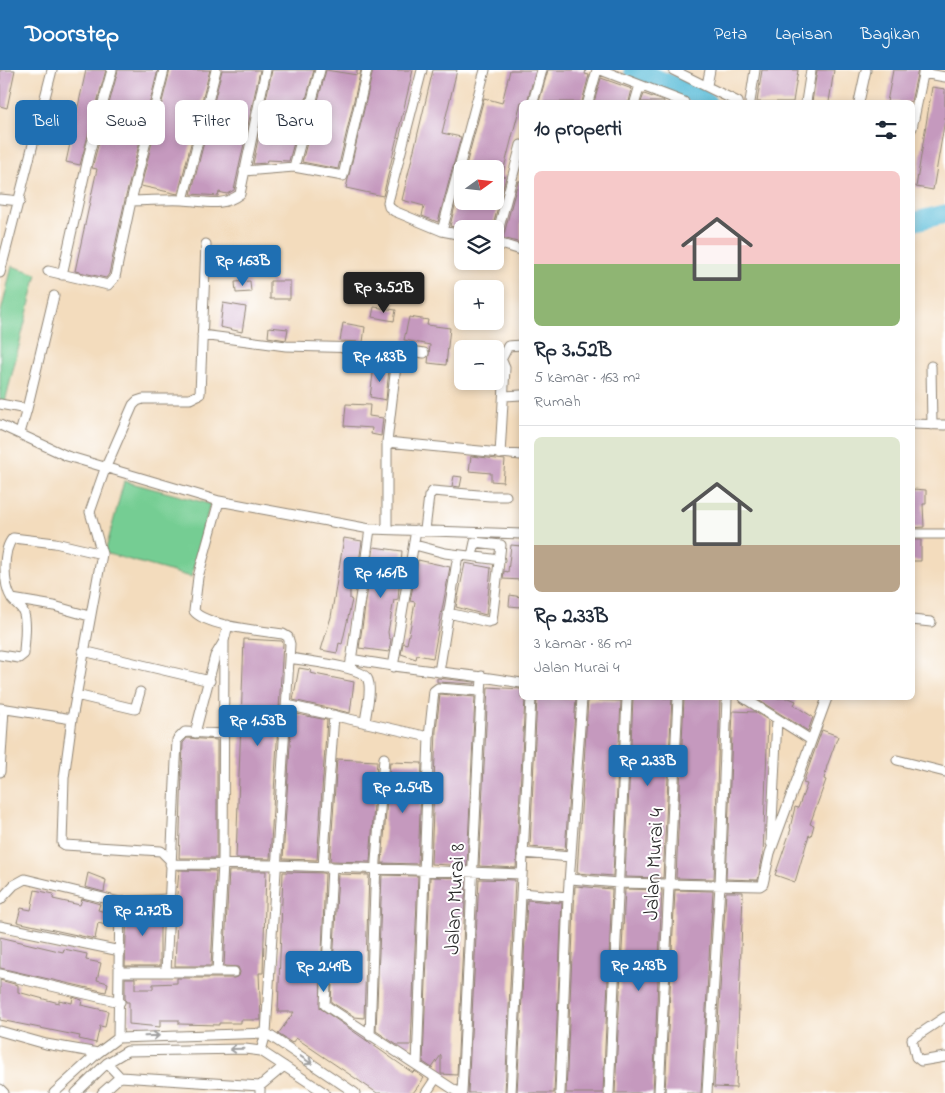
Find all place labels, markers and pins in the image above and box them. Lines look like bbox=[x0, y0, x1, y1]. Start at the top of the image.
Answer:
pin: Rp 1.63B bbox=[191, 244, 295, 287]
pin: Rp 3.52B bbox=[332, 272, 436, 314]
pin: Rp 1.83B bbox=[328, 340, 432, 383]
pin: Rp 1.61B bbox=[329, 556, 433, 599]
pin: Rp 1.53B bbox=[206, 704, 310, 747]
pin: Rp 2.33B bbox=[596, 744, 700, 787]
pin: Rp 2.54B bbox=[351, 772, 455, 814]
pin: Rp 2.72B bbox=[91, 894, 195, 937]
pin: Rp 2.49B bbox=[272, 950, 376, 993]
pin: Rp 2.93B bbox=[587, 950, 691, 992]

